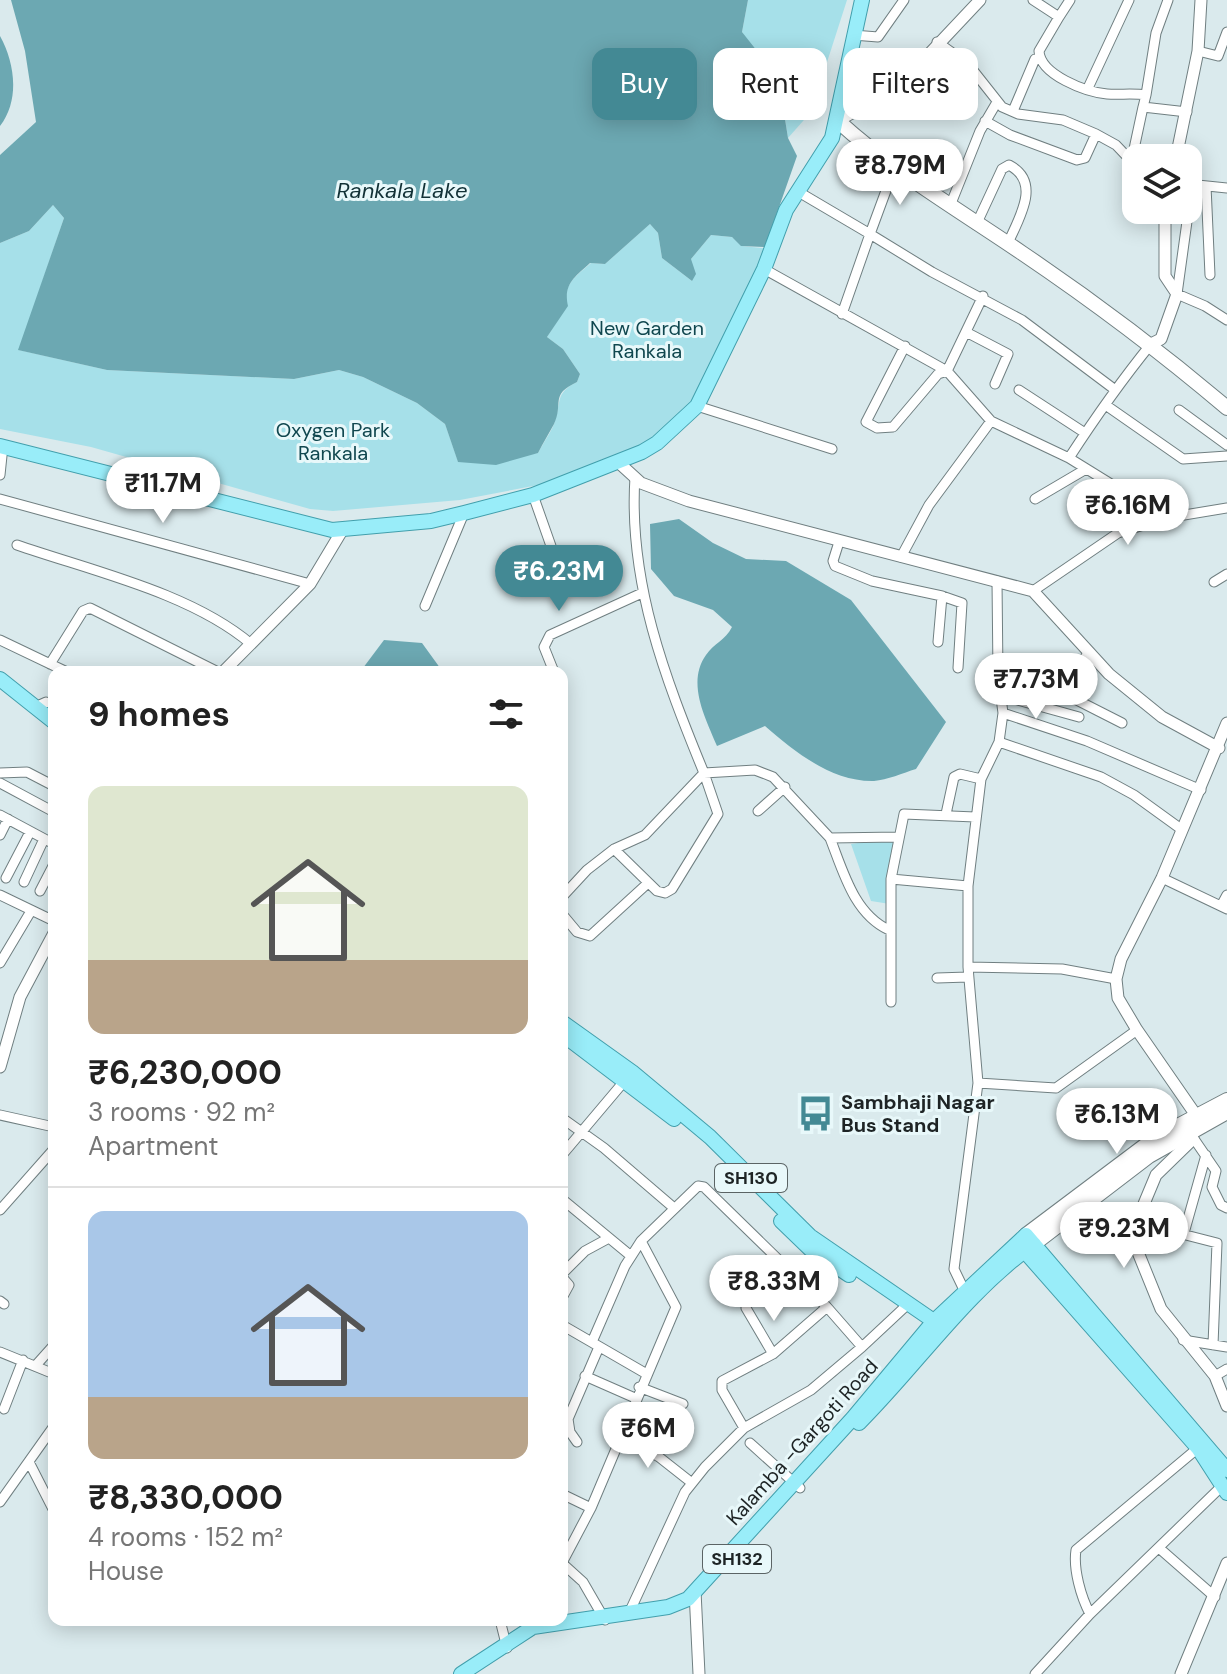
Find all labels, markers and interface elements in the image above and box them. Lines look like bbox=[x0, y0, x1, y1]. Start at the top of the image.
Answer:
chip: Buy bbox=[592, 48, 697, 120]
chip: Rent bbox=[713, 48, 827, 120]
chip: Filters bbox=[843, 48, 978, 120]
pin: ₹8.79M bbox=[835, 139, 965, 207]
map controls bbox=[1122, 144, 1202, 224]
button: layers bbox=[1122, 144, 1202, 224]
text: ₹8.79M bbox=[854, 148, 946, 182]
water label: Rankala Lake bbox=[336, 176, 468, 205]
park label: New Garden Rankala bbox=[590, 315, 704, 364]
park label: Oxygen Park Rankala bbox=[276, 417, 390, 466]
pin: ₹11.7M bbox=[98, 457, 228, 525]
text: ₹11.7M bbox=[124, 466, 202, 500]
pin: ₹6.16M bbox=[1063, 479, 1193, 547]
text: ₹6.16M bbox=[1085, 488, 1171, 522]
pin: ₹6.23M bbox=[494, 545, 624, 613]
text: ₹6.23M bbox=[513, 554, 605, 588]
pin: ₹7.73M bbox=[971, 653, 1101, 721]
text: ₹7.73M bbox=[993, 662, 1079, 696]
text: 9 homes bbox=[88, 692, 230, 737]
icon: filters bbox=[484, 692, 528, 736]
icon: home bbox=[236, 838, 380, 982]
text: ₹6,230,000 bbox=[88, 1050, 282, 1095]
pin: ₹6.13M bbox=[1052, 1088, 1182, 1156]
place label: Sambhaji Nagar Bus Stand bbox=[841, 1089, 995, 1138]
text: 3 rooms · 92 m² bbox=[88, 1095, 275, 1129]
bus stop icon: Sambhaji Nagar Bus Stand bbox=[796, 1095, 834, 1133]
text: ₹6.13M bbox=[1074, 1097, 1160, 1131]
text: Apartment bbox=[88, 1129, 219, 1163]
road number: SH130 bbox=[715, 1164, 787, 1192]
pin: ₹9.23M bbox=[1059, 1202, 1189, 1270]
text: ₹9.23M bbox=[1078, 1211, 1170, 1245]
pin: ₹8.33M bbox=[709, 1255, 839, 1323]
icon: home bbox=[236, 1263, 380, 1407]
text: ₹8.33M bbox=[727, 1264, 821, 1298]
street label: Kalamba -Gargoti Road bbox=[720, 1354, 884, 1530]
pin: ₹6M bbox=[609, 1402, 687, 1470]
text: ₹6M bbox=[620, 1411, 676, 1445]
text: ₹8,330,000 bbox=[88, 1475, 283, 1520]
text: 4 rooms · 152 m² bbox=[88, 1520, 283, 1554]
road number: SH132 bbox=[703, 1545, 771, 1573]
text: House bbox=[88, 1554, 164, 1588]

